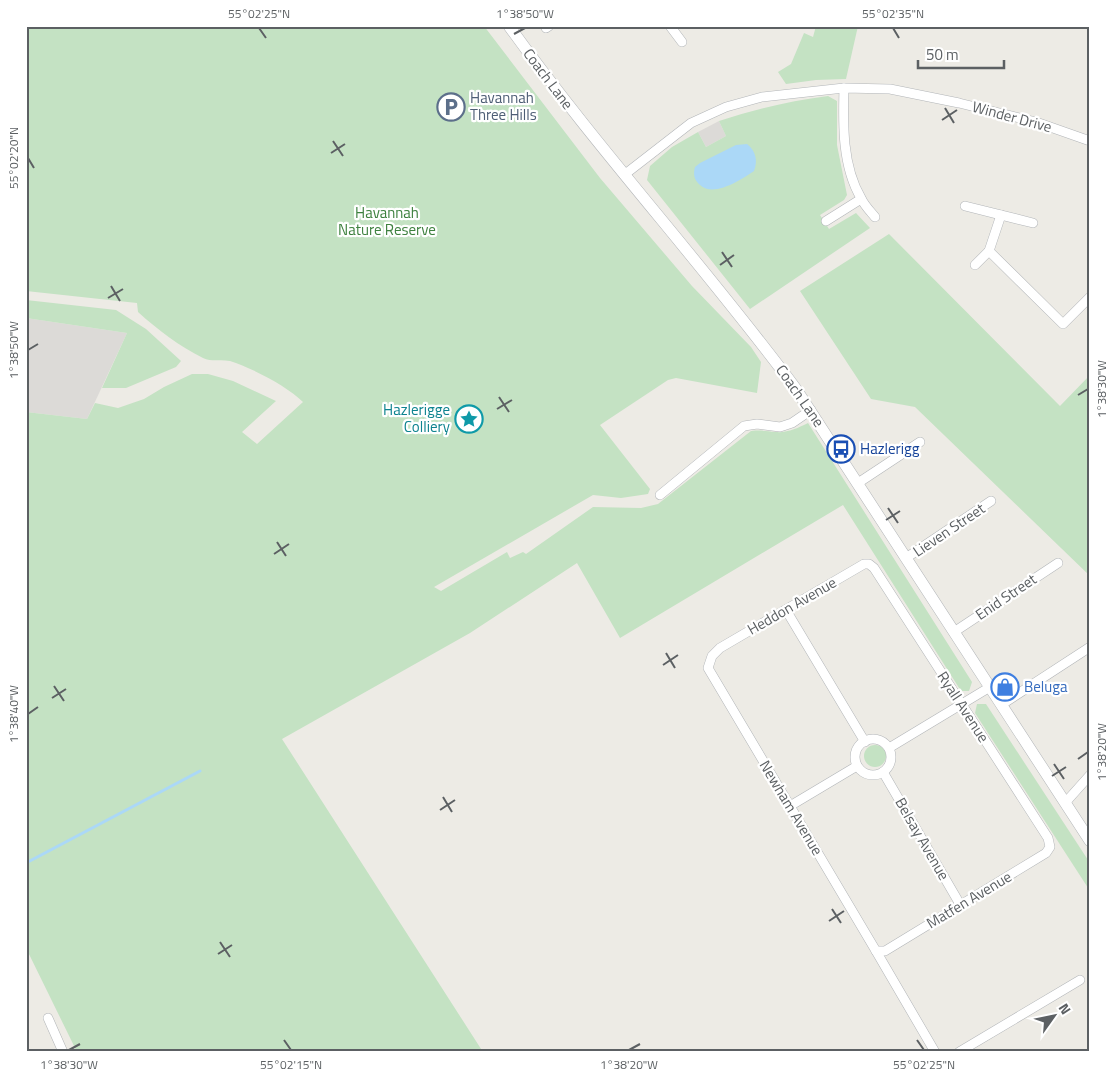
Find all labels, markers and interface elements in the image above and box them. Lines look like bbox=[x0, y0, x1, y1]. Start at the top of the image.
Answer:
text: 55°02'25"N bbox=[228, 4, 290, 23]
text: 1°38'50"W bbox=[496, 4, 554, 23]
text: 55°02'35"N bbox=[862, 4, 924, 23]
scale bar bbox=[918, 38, 1005, 70]
street label: Coach Lane bbox=[518, 43, 579, 114]
text: 50 m bbox=[926, 43, 959, 66]
place label: Havannah Three Hills bbox=[470, 86, 537, 126]
parking icon: Havannah Three Hills bbox=[436, 92, 466, 122]
street label: Winder Drive bbox=[970, 95, 1054, 138]
text: 55°02'20"N bbox=[4, 127, 23, 189]
park label: Havannah Nature Reserve bbox=[338, 201, 436, 241]
text: 1°38'50"W bbox=[4, 321, 23, 379]
street label: Coach Lane bbox=[770, 360, 830, 432]
text: 1°38'30"W bbox=[1092, 360, 1111, 418]
place label: Hazlerigge Colliery bbox=[383, 398, 450, 438]
place icon: Hazlerigge Colliery bbox=[454, 404, 484, 434]
bus stop icon: Hazlerigg bbox=[826, 434, 856, 464]
place label: Hazlerigg bbox=[860, 437, 920, 460]
street label: Lieven Street bbox=[908, 497, 990, 562]
street label: Enid Street bbox=[970, 567, 1042, 626]
street label: Heddon Avenue bbox=[743, 571, 841, 640]
street label: Ryall Avenue bbox=[932, 666, 995, 747]
shop icon: Beluga bbox=[990, 672, 1020, 702]
place label: Beluga bbox=[1024, 675, 1068, 698]
text: 1°38'40"W bbox=[4, 685, 23, 743]
text: 1°38'20"W bbox=[1092, 723, 1111, 781]
street label: Newham Avenue bbox=[754, 756, 829, 860]
street label: Belsay Avenue bbox=[889, 793, 955, 884]
street label: Matfen Avenue bbox=[922, 865, 1016, 934]
north arrow bbox=[1028, 990, 1078, 1040]
text: N bbox=[1054, 999, 1077, 1018]
text: 1°38'30"W bbox=[40, 1055, 98, 1074]
text: 55°02'15"N bbox=[260, 1055, 322, 1074]
text: 1°38'20"W bbox=[600, 1055, 658, 1074]
text: 55°02'25"N bbox=[893, 1055, 955, 1074]

